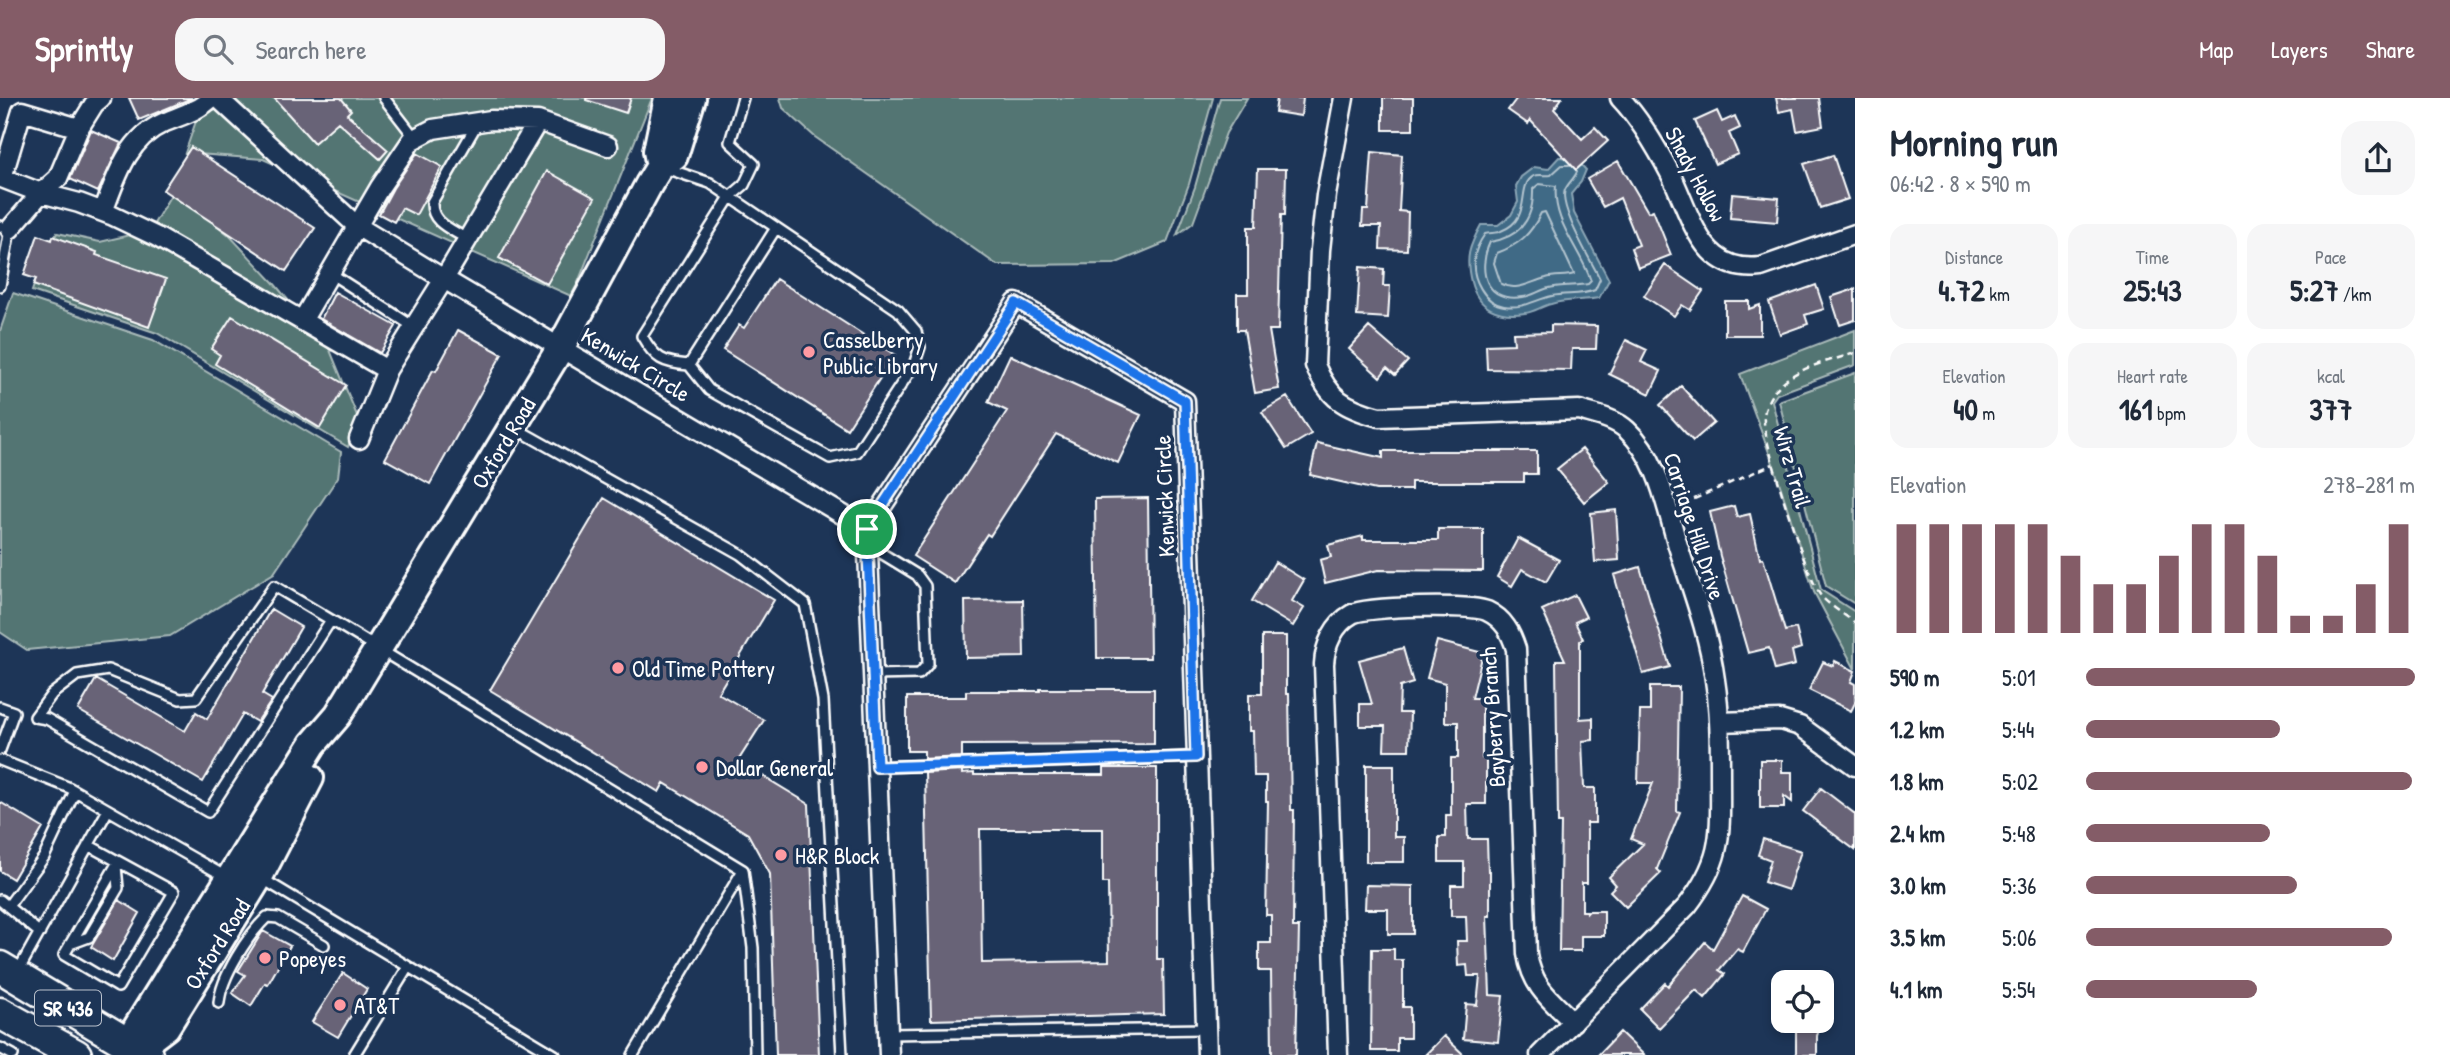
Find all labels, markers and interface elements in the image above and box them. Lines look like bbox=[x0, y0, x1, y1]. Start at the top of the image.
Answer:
search box bbox=[175, 18, 665, 81]
text: Sprintly bbox=[35, 27, 133, 71]
icon: search bbox=[199, 30, 237, 68]
text: Search here bbox=[255, 32, 366, 67]
text: Map bbox=[2199, 33, 2233, 65]
text: Layers bbox=[2271, 33, 2328, 65]
text: Share bbox=[2366, 33, 2415, 65]
text: Morning run bbox=[1890, 116, 2058, 168]
street label: Shady Hollow bbox=[1658, 121, 1734, 227]
button: share bbox=[2341, 121, 2415, 195]
text: 06:42 · 8 × 590 m bbox=[1890, 168, 2031, 199]
text: Distance bbox=[1945, 244, 2003, 270]
text: Time bbox=[2136, 244, 2169, 270]
text: Pace bbox=[2315, 244, 2347, 270]
text: 4.72 bbox=[1938, 270, 1985, 310]
text: 25:43 bbox=[2123, 270, 2182, 310]
text: 5:27 bbox=[2290, 270, 2338, 310]
text: km bbox=[1985, 281, 2010, 307]
text: /km bbox=[2338, 281, 2372, 307]
street label: Kenwick Circle bbox=[576, 319, 696, 409]
place label: Casselberry Public Library bbox=[823, 324, 938, 381]
marker: Casselberry Public Library bbox=[801, 344, 817, 360]
text: Elevation bbox=[1943, 363, 2006, 389]
text: Heart rate bbox=[2117, 363, 2188, 389]
text: kcal bbox=[2317, 363, 2345, 389]
text: 40 bbox=[1953, 389, 1978, 429]
text: 161 bbox=[2119, 389, 2153, 429]
text: 377 bbox=[2309, 389, 2352, 429]
street label: Oxford Road bbox=[464, 392, 542, 494]
text: m bbox=[1978, 400, 1995, 426]
text: bpm bbox=[2153, 400, 2186, 426]
street label: Wirz Trail bbox=[1767, 423, 1820, 512]
street label: Kenwick Circle bbox=[1146, 435, 1182, 557]
street label: Carriage Hill Drive bbox=[1657, 449, 1733, 603]
text: Elevation bbox=[1890, 469, 1966, 500]
text: 278–281 m bbox=[2323, 469, 2415, 500]
pin bbox=[837, 499, 897, 559]
icon: arrive bbox=[848, 510, 886, 548]
street label: Bayberry Branch bbox=[1472, 646, 1512, 788]
place label: Old Time Pottery bbox=[632, 653, 775, 684]
marker: Old Time Pottery bbox=[610, 660, 626, 676]
text: 590 m bbox=[1890, 662, 1939, 693]
text: 5:01 bbox=[2002, 662, 2036, 693]
text: 1.2 km bbox=[1890, 714, 1945, 745]
text: 5:44 bbox=[2002, 714, 2034, 745]
place label: Dollar General bbox=[716, 752, 834, 783]
marker: Dollar General bbox=[694, 759, 710, 775]
text: 1.8 km bbox=[1890, 766, 1944, 797]
text: 5:02 bbox=[2002, 766, 2038, 797]
text: 2.4 km bbox=[1890, 818, 1945, 849]
text: 5:48 bbox=[2002, 818, 2036, 849]
place label: H&R Block bbox=[795, 840, 880, 871]
marker: H&R Block bbox=[773, 847, 789, 863]
text: 3.0 km bbox=[1890, 870, 1946, 901]
text: 5:36 bbox=[2002, 870, 2037, 901]
street label: Oxford Road bbox=[177, 893, 257, 995]
text: 3.5 km bbox=[1890, 922, 1945, 953]
text: 5:06 bbox=[2002, 922, 2037, 953]
place label: Popeyes bbox=[279, 943, 346, 974]
marker: Popeyes bbox=[257, 950, 273, 966]
map controls bbox=[1771, 970, 1834, 1033]
button: locate bbox=[1771, 970, 1834, 1033]
text: 4.1 km bbox=[1890, 974, 1942, 1005]
text: 5:54 bbox=[2002, 974, 2035, 1005]
road number: SR 436 bbox=[35, 990, 101, 1026]
place label: AT&T bbox=[354, 990, 399, 1021]
marker: AT&T bbox=[332, 997, 348, 1013]

